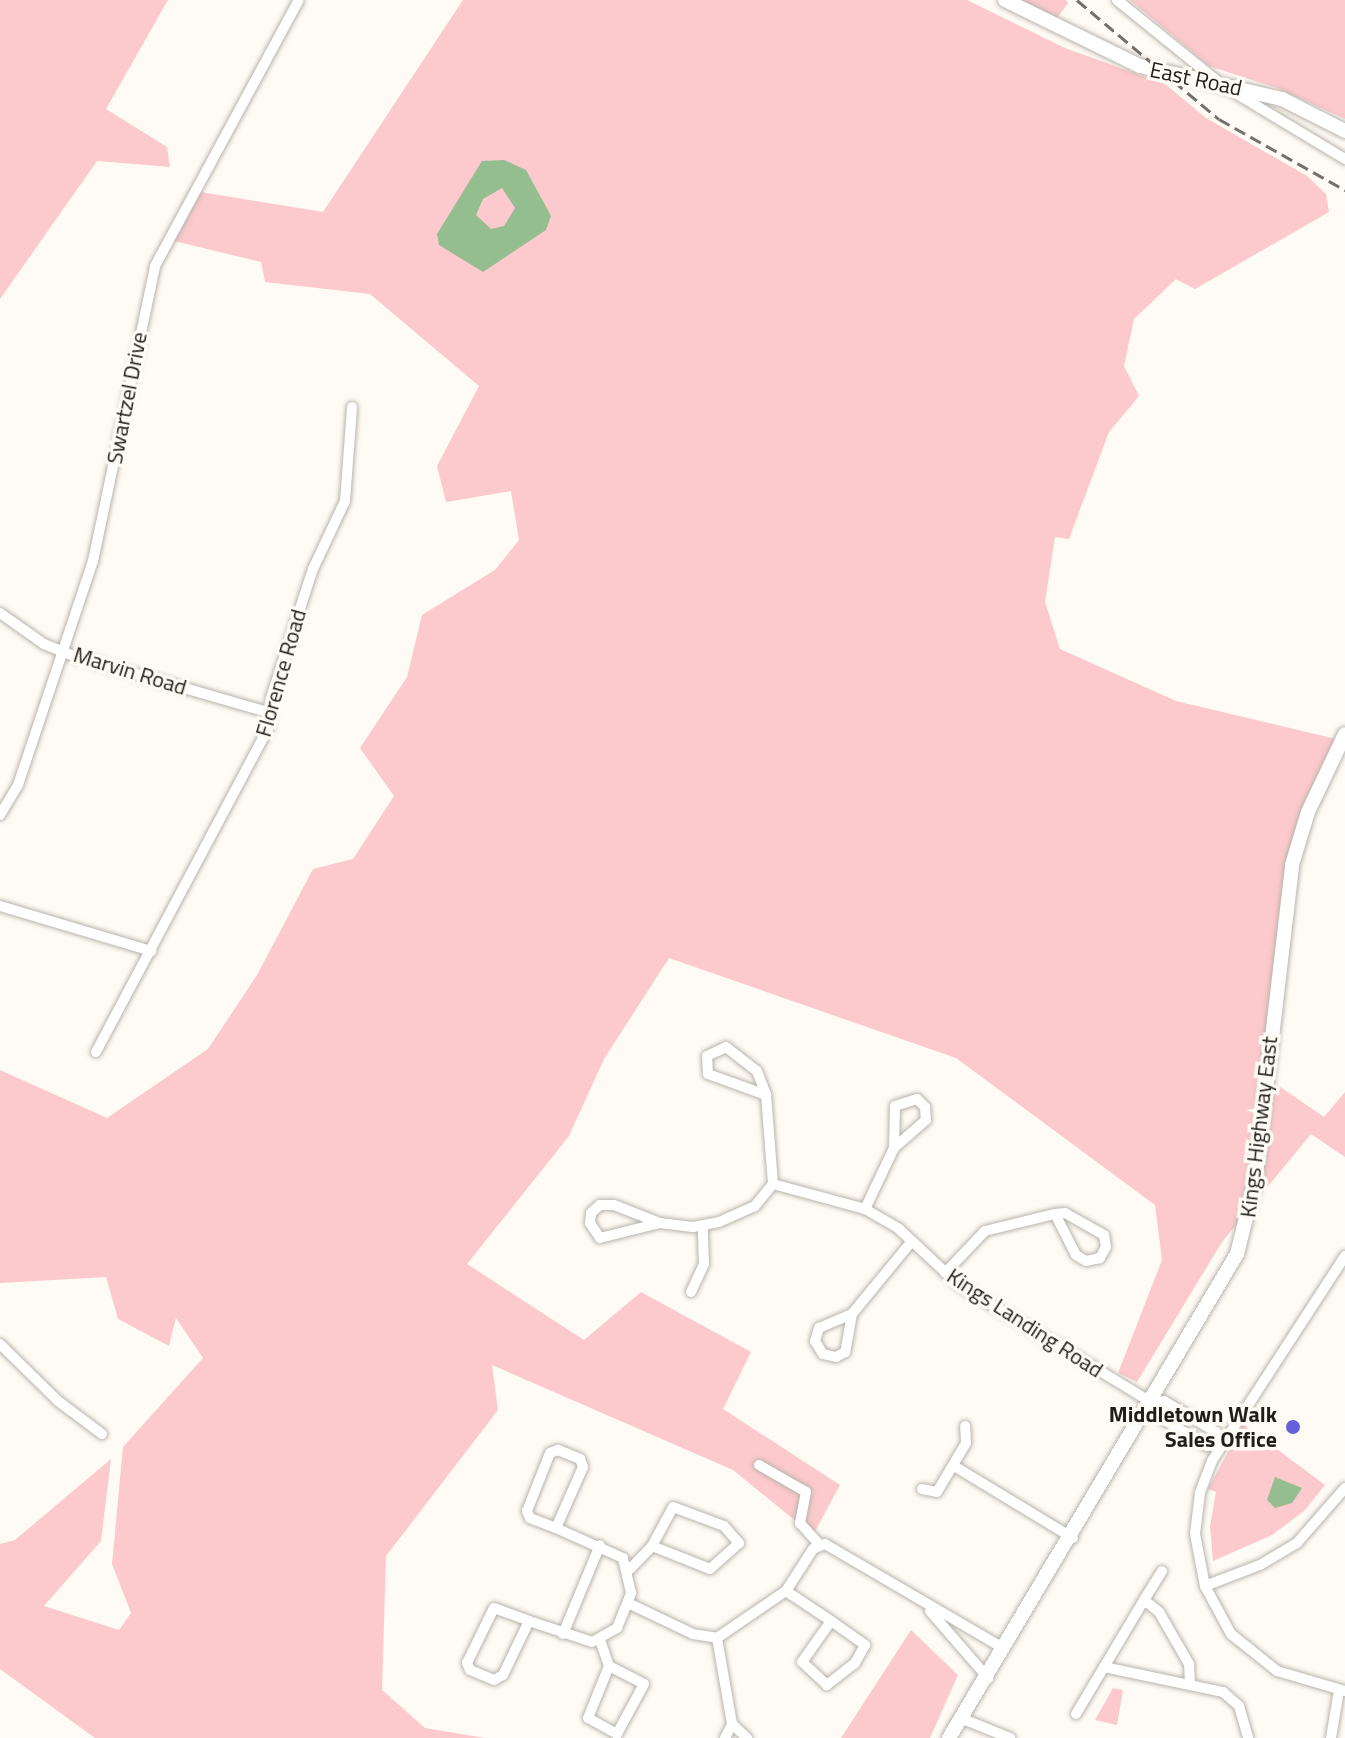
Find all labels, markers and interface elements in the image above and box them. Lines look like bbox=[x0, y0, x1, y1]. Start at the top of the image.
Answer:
street label: East Road bbox=[1147, 56, 1245, 102]
street label: Swartzel Drive bbox=[101, 330, 153, 466]
street label: Florence Road bbox=[250, 606, 312, 740]
street label: Marvin Road bbox=[70, 641, 190, 701]
street label: Kings Highway East bbox=[1235, 1035, 1283, 1219]
street label: Kings Landing Road bbox=[942, 1263, 1108, 1383]
place label: Middletown Walk Sales Office bbox=[1109, 1401, 1277, 1452]
marker: Middletown Walk Sales Office bbox=[1284, 1418, 1302, 1436]

